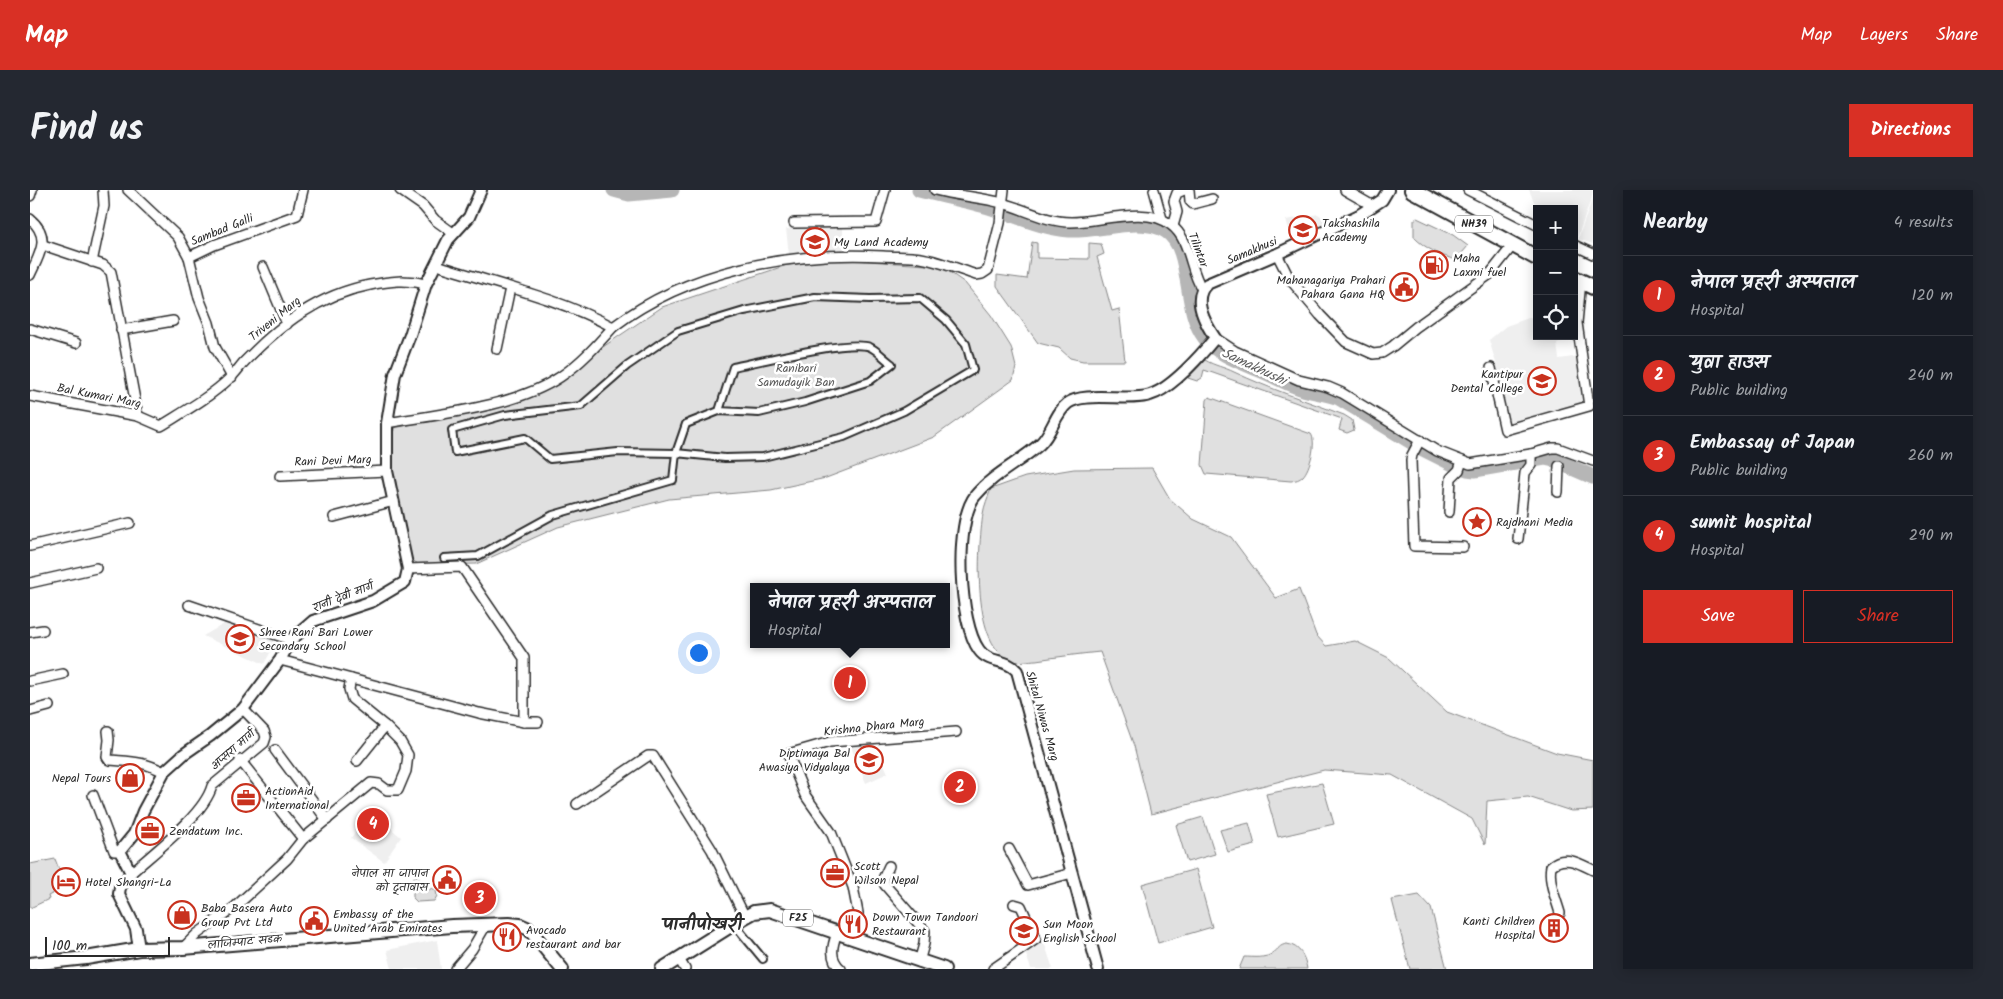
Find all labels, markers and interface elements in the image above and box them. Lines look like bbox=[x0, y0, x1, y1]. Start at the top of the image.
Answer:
text: Map bbox=[25, 16, 68, 55]
text: Map bbox=[1801, 21, 1832, 50]
text: Layers bbox=[1860, 21, 1908, 50]
text: Share bbox=[1936, 21, 1978, 50]
text: Find us bbox=[30, 102, 143, 158]
button: Directions bbox=[1849, 104, 1973, 157]
map controls bbox=[1533, 205, 1578, 340]
button: + bbox=[1533, 205, 1578, 250]
text: Nearby bbox=[1643, 206, 1708, 239]
street label: Sambad Galli bbox=[188, 208, 257, 251]
text: 4 results bbox=[1894, 210, 1953, 235]
place label: Takshashila Academy bbox=[1322, 214, 1380, 247]
school or university icon: Takshashila Academy bbox=[1288, 215, 1318, 245]
road number: NH39 bbox=[1455, 216, 1493, 232]
school or university icon: My Land Academy bbox=[800, 227, 830, 257]
street label: Tilintar bbox=[1183, 230, 1214, 271]
street label: Samakhusi bbox=[1224, 231, 1281, 270]
place label: My Land Academy bbox=[834, 233, 928, 252]
place label: Maha Laxmi fuel bbox=[1453, 249, 1506, 282]
fuel station icon: Maha Laxmi fuel bbox=[1419, 250, 1449, 280]
button: − bbox=[1533, 250, 1578, 295]
text: नेपाल प्रहरी अस्पताल bbox=[1690, 268, 1855, 298]
place label: Mahanagariya Prahari Pahara Gana HQ bbox=[1277, 271, 1386, 304]
public building icon: Mahanagariya Prahari Pahara Gana HQ bbox=[1389, 272, 1419, 302]
text: 1 bbox=[1657, 283, 1661, 308]
text: 120 m bbox=[1912, 283, 1953, 308]
street label: Triveni Marg bbox=[245, 292, 306, 346]
button: locate bbox=[1533, 295, 1578, 340]
text: Hospital bbox=[1690, 298, 1744, 323]
water label: Samakhushi bbox=[1218, 342, 1292, 393]
text: युवा हाउस bbox=[1690, 348, 1768, 378]
park label: Ranibari Samudayik Ban bbox=[757, 359, 835, 392]
text: 2 bbox=[1654, 363, 1664, 388]
text: 240 m bbox=[1908, 363, 1953, 388]
place label: Kantipur Dental College bbox=[1450, 365, 1524, 398]
school or university icon: Kantipur Dental College bbox=[1527, 366, 1557, 396]
text: Public building bbox=[1690, 378, 1788, 403]
street label: Bal Kumari Marg bbox=[55, 379, 143, 414]
text: Embassay of Japan bbox=[1690, 428, 1855, 458]
text: 3 bbox=[1655, 443, 1663, 468]
text: 260 m bbox=[1908, 443, 1953, 468]
street label: Rani Devi Marg bbox=[294, 450, 372, 472]
text: Public building bbox=[1690, 458, 1788, 483]
place icon: Rajdhani Media bbox=[1462, 507, 1492, 537]
text: sumit hospital bbox=[1690, 508, 1811, 538]
place label: Rajdhani Media bbox=[1496, 513, 1574, 532]
text: 4 bbox=[1655, 523, 1663, 548]
text: 290 m bbox=[1909, 523, 1953, 548]
text: Hospital bbox=[1690, 538, 1744, 563]
street label: रानी देवी मार्ग bbox=[310, 576, 378, 617]
popup bbox=[750, 583, 950, 648]
text: नेपाल प्रहरी अस्पताल bbox=[767, 588, 933, 618]
button: Save bbox=[1643, 590, 1793, 643]
button: Share bbox=[1803, 590, 1953, 643]
text: Hospital bbox=[767, 618, 821, 643]
place label: Shree Rani Bari Lower Secondary School bbox=[259, 623, 373, 656]
school or university icon: Shree Rani Bari Lower Secondary School bbox=[225, 624, 255, 654]
your location bbox=[686, 640, 712, 666]
pin: 1 bbox=[834, 664, 866, 702]
street label: Shital Niwas Marg bbox=[1020, 669, 1064, 764]
street label: Krishna Dhara Marg bbox=[823, 712, 926, 742]
street label: अप्सरा मार्ग bbox=[207, 724, 261, 775]
place label: Diptimaya Bal Awasiya Vidyalaya bbox=[759, 744, 850, 777]
school or university icon: Diptimaya Bal Awasiya Vidyalaya bbox=[854, 745, 884, 775]
shop icon: Nepal Tours bbox=[115, 763, 145, 793]
pin: 2 bbox=[944, 768, 976, 806]
place label: Nepal Tours bbox=[52, 769, 111, 788]
place label: ActionAid International bbox=[265, 782, 329, 815]
office icon: ActionAid International bbox=[231, 783, 261, 813]
pin: 4 bbox=[357, 805, 389, 843]
office icon: Zendatum Inc. bbox=[135, 816, 165, 846]
place label: Zendatum Inc. bbox=[169, 822, 243, 841]
place label: Scott Wilson Nepal bbox=[854, 857, 919, 890]
office icon: Scott Wilson Nepal bbox=[820, 858, 850, 888]
place label: नेपाल मा जापान को दूतावास bbox=[352, 864, 430, 897]
public building icon: नेपाल मा जापान को दूतावास bbox=[432, 865, 462, 895]
hotel icon: Hotel Shangri-La bbox=[51, 867, 81, 897]
place label: Hotel Shangri-La bbox=[85, 873, 172, 892]
pin: 3 bbox=[464, 879, 496, 917]
place label: Baba Basera Auto Group Pvt Ltd bbox=[201, 899, 292, 932]
shop icon: Baba Basera Auto Group Pvt Ltd bbox=[167, 900, 197, 930]
place label: Embassy of the United Arab Emirates bbox=[333, 905, 442, 938]
public building icon: Embassy of the United Arab Emirates bbox=[299, 906, 329, 936]
place label: Down Town Tandoori Restaurant bbox=[872, 908, 979, 941]
restaurant icon: Down Town Tandoori Restaurant bbox=[838, 909, 868, 939]
road number: F25 bbox=[783, 910, 813, 926]
district label: पानीपोखरी bbox=[661, 911, 746, 940]
place label: Kanti Children Hospital bbox=[1462, 912, 1535, 945]
building icon: Kanti Children Hospital bbox=[1539, 913, 1569, 943]
place label: Sun Moon English School bbox=[1043, 915, 1116, 948]
school or university icon: Sun Moon English School bbox=[1009, 916, 1039, 946]
place label: Avocado restaurant and bar bbox=[526, 921, 622, 954]
restaurant icon: Avocado restaurant and bar bbox=[492, 922, 522, 952]
street label: लाजिम्पाट सडक bbox=[207, 929, 285, 955]
scale bar bbox=[45, 934, 170, 957]
text: 100 m bbox=[52, 935, 87, 957]

